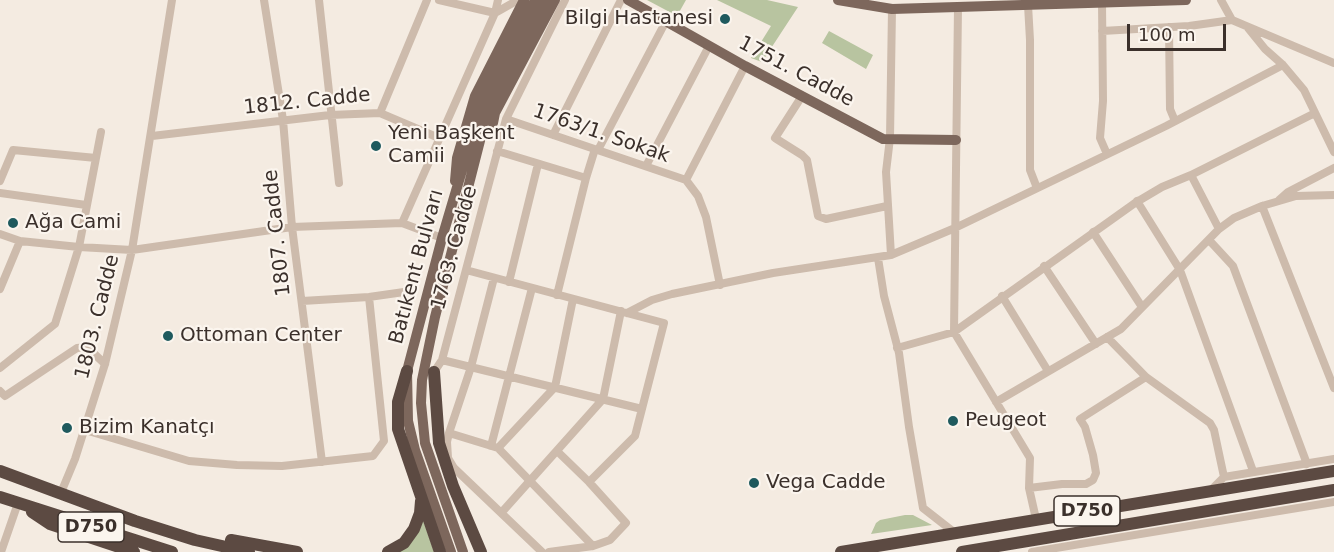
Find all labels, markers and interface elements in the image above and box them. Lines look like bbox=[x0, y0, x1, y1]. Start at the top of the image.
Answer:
place label: Bilgi Hastanesi bbox=[565, 7, 713, 31]
marker: Bilgi Hastanesi bbox=[718, 12, 732, 26]
scale bar bbox=[1130, 12, 1229, 50]
text: 100 m bbox=[1138, 24, 1196, 45]
street label: 1751. Cadde bbox=[734, 31, 858, 113]
street label: 1812. Cadde bbox=[242, 83, 372, 121]
street label: 1763/1. Sokak bbox=[529, 99, 673, 169]
place label: Yeni Başkent Camii bbox=[388, 122, 515, 169]
marker: Yeni Başkent Camii bbox=[369, 139, 383, 153]
street label: 1807. Cadde bbox=[259, 168, 297, 298]
street label: 1763. Cadde bbox=[427, 183, 483, 313]
street label: Batıkent Bulvarı bbox=[385, 187, 449, 347]
place label: Ağa Cami bbox=[25, 211, 121, 235]
marker: Ağa Cami bbox=[6, 216, 20, 230]
street label: 1803. Cadde bbox=[71, 252, 125, 382]
place label: Ottoman Center bbox=[180, 324, 342, 348]
marker: Ottoman Center bbox=[161, 329, 175, 343]
place label: Peugeot bbox=[965, 409, 1046, 433]
marker: Peugeot bbox=[946, 414, 960, 428]
place label: Bizim Kanatçı bbox=[79, 416, 215, 440]
marker: Bizim Kanatçı bbox=[60, 421, 74, 435]
place label: Vega Cadde bbox=[766, 471, 886, 495]
marker: Vega Cadde bbox=[747, 476, 761, 490]
road number: D750 bbox=[1054, 496, 1120, 526]
road number: D750 bbox=[58, 512, 124, 542]

